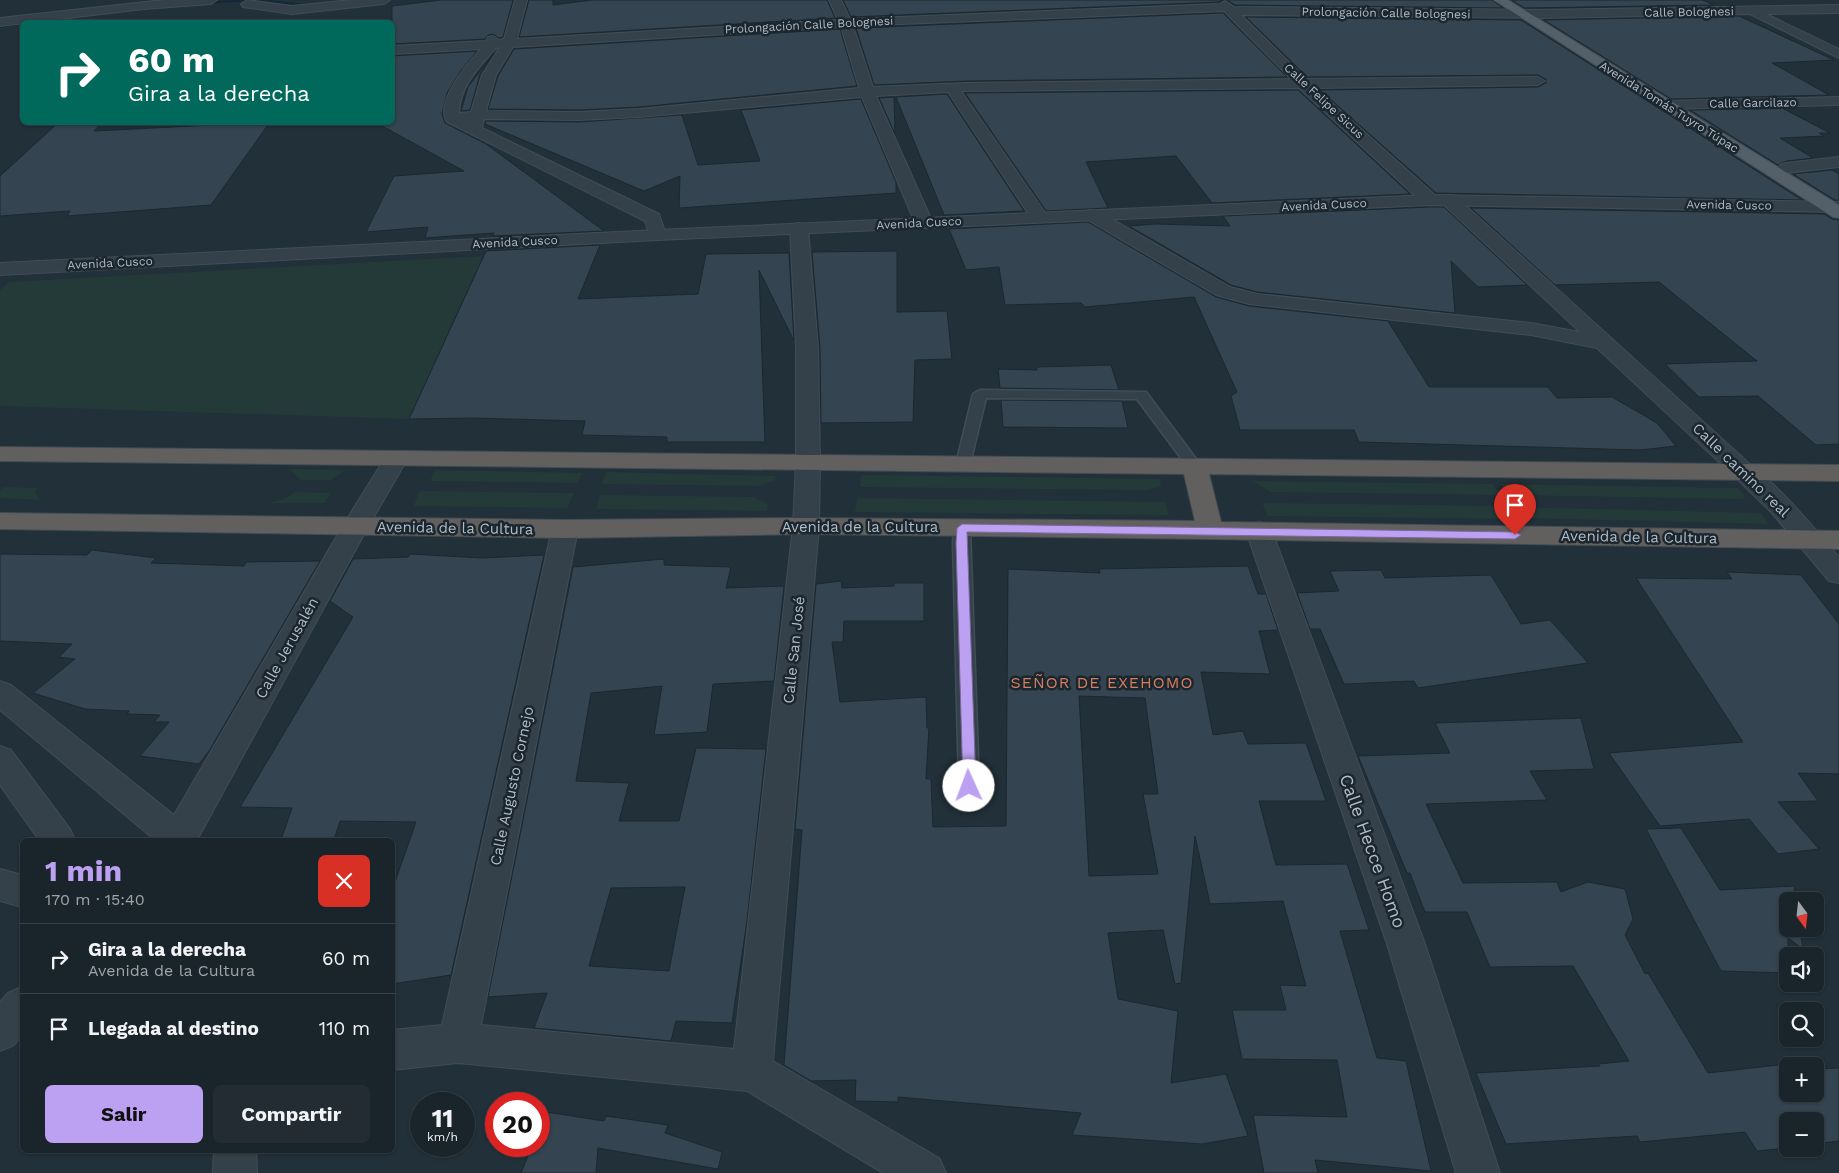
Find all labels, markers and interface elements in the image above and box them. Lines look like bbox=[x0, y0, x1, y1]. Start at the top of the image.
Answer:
street label: Calle Bolognesi bbox=[1644, 4, 1734, 20]
street label: Prolongación Calle Bolognesi bbox=[1301, 5, 1471, 21]
street label: Prolongación Calle Bolognesi bbox=[724, 14, 894, 36]
text: 60 m bbox=[128, 39, 215, 81]
icon: right bbox=[45, 40, 110, 105]
street label: Avenida Tomás Tuyro Túpac bbox=[1597, 58, 1741, 156]
street label: Calle Felipe Sicus bbox=[1281, 61, 1367, 141]
text: Gira a la derecha bbox=[128, 81, 310, 106]
street label: Calle Garcilazo bbox=[1709, 95, 1797, 111]
street label: Avenida Cusco bbox=[1281, 196, 1367, 214]
street label: Avenida Cusco bbox=[1686, 197, 1772, 213]
street label: Avenida Cusco bbox=[876, 214, 962, 232]
street label: Avenida Cusco bbox=[472, 233, 558, 251]
street label: Avenida Cusco bbox=[67, 254, 153, 272]
street label: Calle camino real bbox=[1689, 419, 1794, 521]
pin bbox=[1494, 484, 1536, 535]
icon: arrive bbox=[1501, 491, 1529, 519]
street label: Avenida de la Cultura bbox=[377, 518, 534, 538]
street label: Avenida de la Cultura bbox=[782, 518, 939, 536]
street label: Avenida de la Cultura bbox=[1561, 527, 1718, 547]
street label: Calle Jerusalén bbox=[252, 594, 322, 702]
street label: Calle San José bbox=[779, 596, 809, 704]
district label: SEÑOR DE EXEHOMO bbox=[1011, 673, 1193, 692]
street label: Calle Augusto Cornejo bbox=[486, 705, 538, 867]
position arrow bbox=[942, 759, 994, 811]
street label: Calle Hecce Homo bbox=[1335, 771, 1411, 931]
text: 1 min bbox=[45, 853, 122, 888]
button: close bbox=[318, 855, 370, 907]
text: 170 m · 15:40 bbox=[45, 890, 145, 909]
north arrow bbox=[1779, 892, 1824, 938]
map controls bbox=[1779, 892, 1824, 1157]
text: Gira a la derecha bbox=[88, 938, 246, 961]
icon: right bbox=[45, 945, 73, 973]
text: 60 m bbox=[322, 947, 370, 970]
button: sound bbox=[1779, 947, 1824, 992]
text: Avenida de la Cultura bbox=[88, 961, 255, 980]
button: search bbox=[1779, 1002, 1824, 1047]
icon: arrive bbox=[45, 1015, 73, 1043]
text: Llegada al destino bbox=[88, 1017, 259, 1040]
text: 110 m bbox=[319, 1017, 370, 1040]
button: + bbox=[1779, 1057, 1824, 1102]
button: Salir bbox=[45, 1085, 203, 1143]
button: Compartir bbox=[213, 1085, 370, 1143]
speed limit sign: 20 bbox=[485, 1092, 550, 1157]
text: 11 bbox=[432, 1104, 453, 1133]
button: − bbox=[1779, 1112, 1824, 1157]
text: km/h bbox=[427, 1130, 458, 1144]

